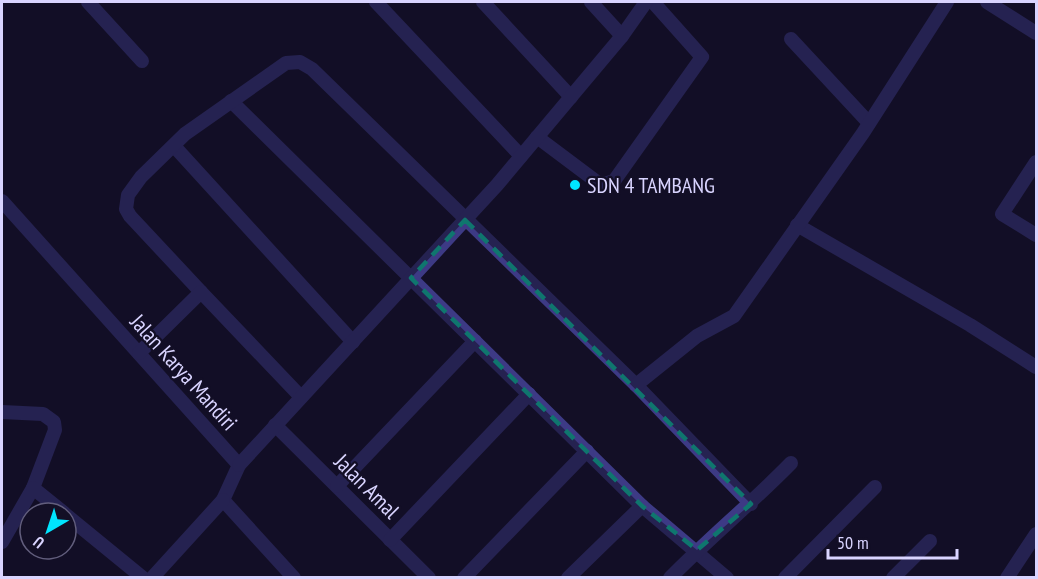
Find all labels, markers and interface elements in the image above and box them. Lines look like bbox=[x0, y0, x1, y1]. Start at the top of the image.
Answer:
place label: SDN 4 TAMBANG bbox=[587, 171, 715, 199]
marker: SDN 4 TAMBANG bbox=[568, 178, 582, 192]
street label: Jalan Karya Mandiri bbox=[124, 307, 244, 436]
street label: Jalan Amal bbox=[328, 447, 406, 525]
north arrow bbox=[18, 501, 78, 561]
scale bar bbox=[828, 522, 957, 560]
text: 50 m bbox=[837, 531, 869, 554]
text: U bbox=[29, 532, 48, 553]

